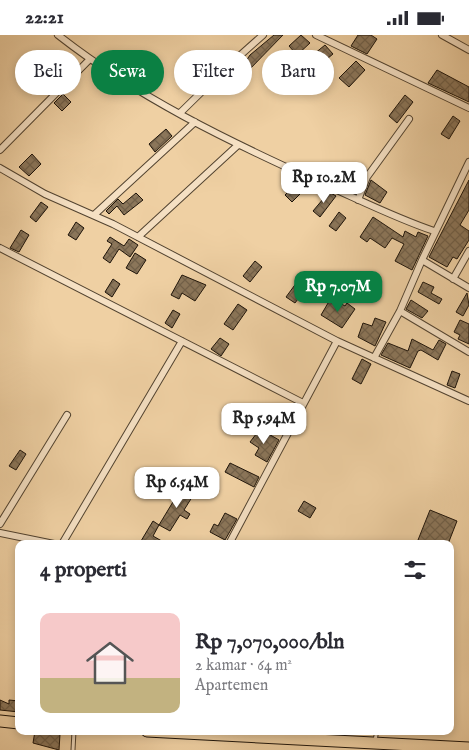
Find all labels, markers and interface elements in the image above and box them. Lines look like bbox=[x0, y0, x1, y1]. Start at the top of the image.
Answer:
text: 22:21 bbox=[25, 6, 64, 30]
chip: Beli bbox=[15, 50, 81, 95]
chip: Sewa bbox=[91, 50, 164, 95]
chip: Filter bbox=[174, 50, 252, 95]
chip: Baru bbox=[262, 50, 334, 95]
pin: Rp 10.2M bbox=[272, 161, 376, 204]
text: Rp 10.2M bbox=[292, 168, 356, 188]
pin: Rp 7.07M bbox=[286, 271, 390, 313]
text: Rp 7.07M bbox=[305, 277, 371, 297]
pin: Rp 5.94M bbox=[212, 403, 316, 445]
text: Rp 5.94M bbox=[232, 409, 296, 429]
pin: Rp 6.54M bbox=[125, 467, 229, 509]
text: Rp 6.54M bbox=[145, 473, 209, 493]
icon: filters bbox=[401, 556, 429, 584]
text: 4 properti bbox=[40, 557, 127, 584]
text: Rp 7,070,000/bln bbox=[195, 629, 344, 656]
icon: home bbox=[80, 633, 140, 693]
text: 2 kamar · 64 m² bbox=[195, 656, 292, 676]
text: Apartemen bbox=[195, 676, 268, 696]

